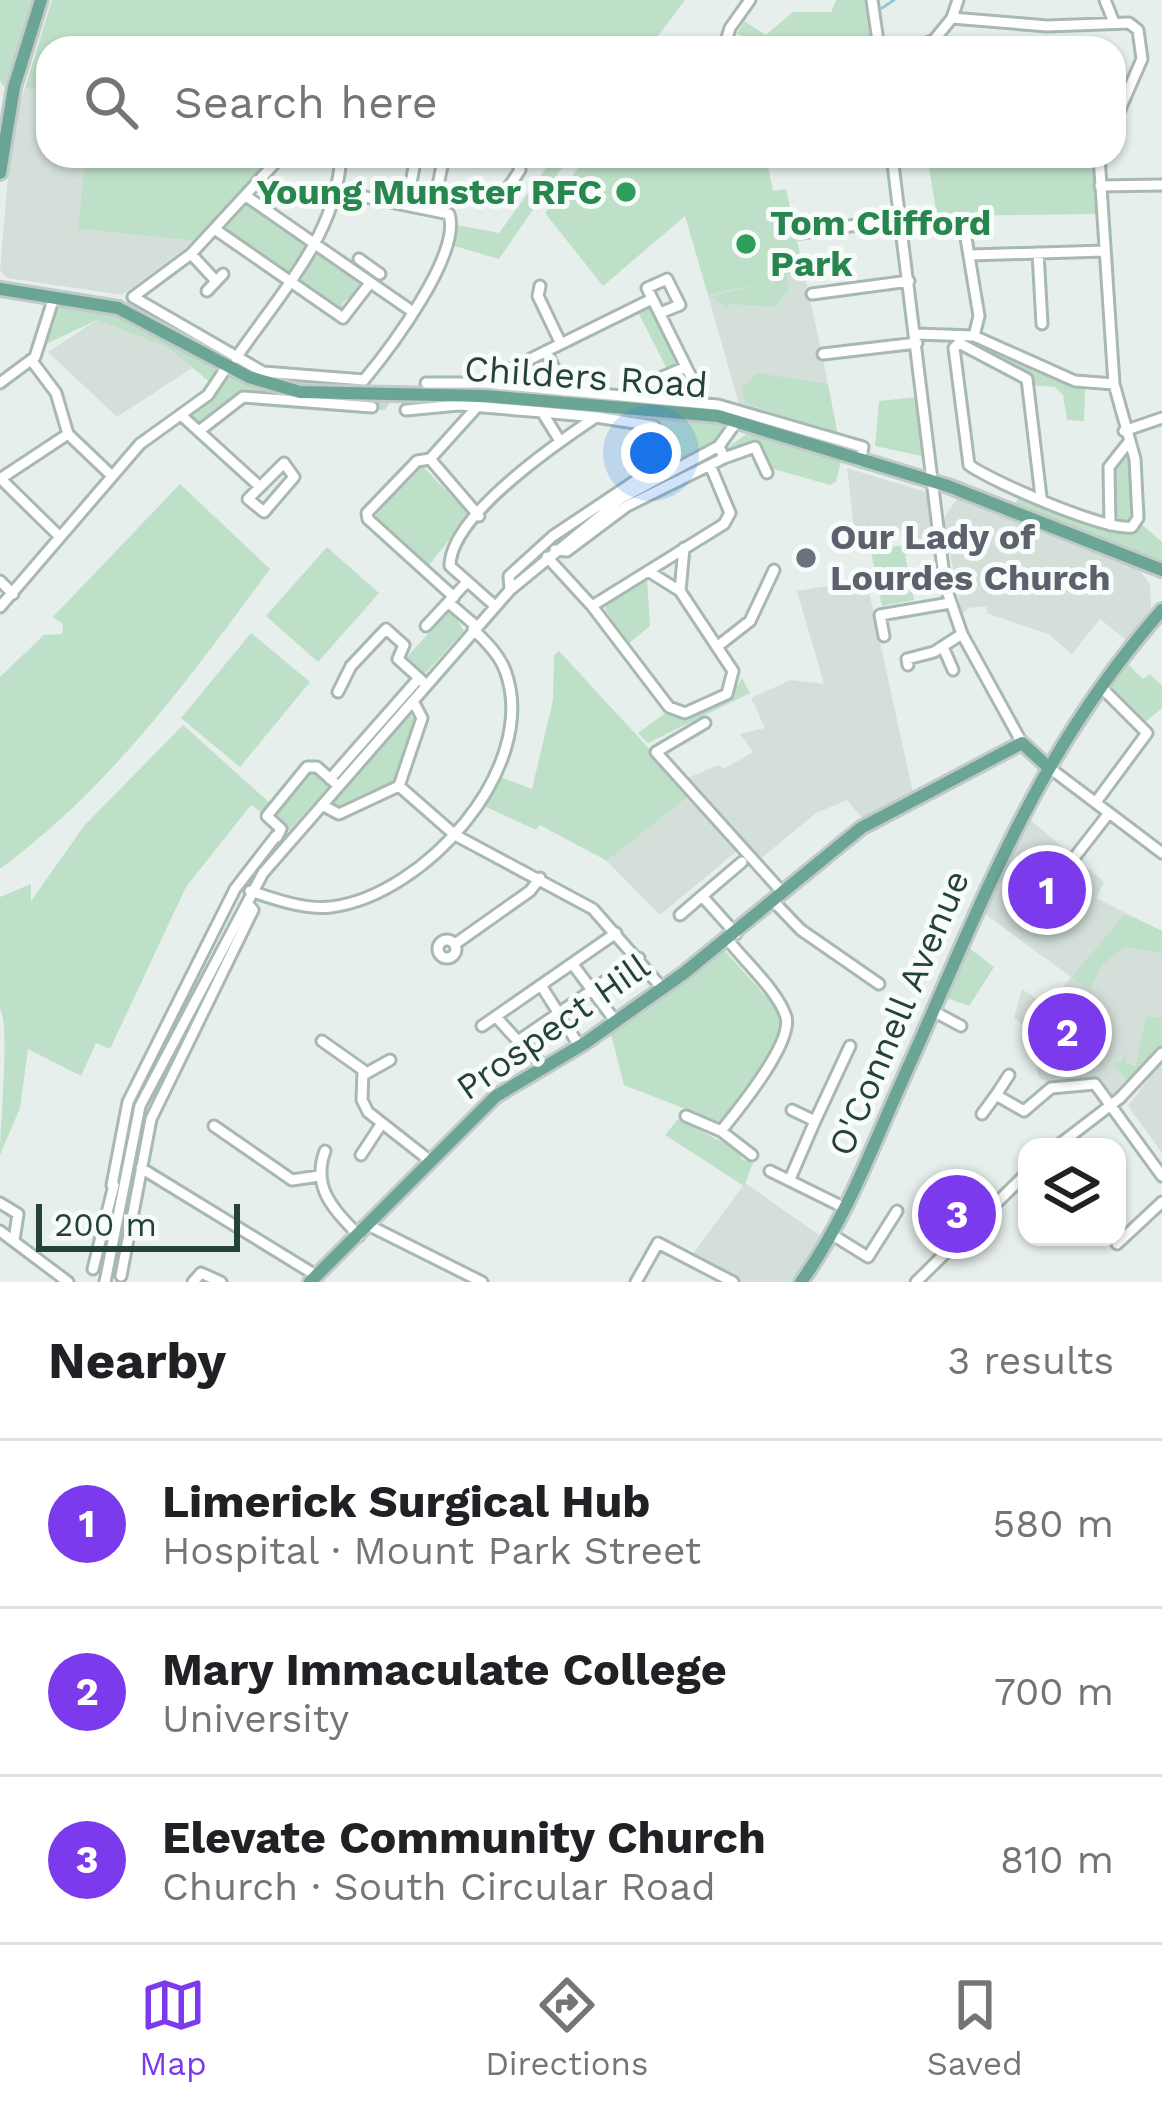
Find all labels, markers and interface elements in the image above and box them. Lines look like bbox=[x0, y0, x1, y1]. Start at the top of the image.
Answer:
search box bbox=[36, 36, 1126, 168]
icon: search bbox=[78, 69, 144, 135]
text: Search here bbox=[174, 76, 438, 129]
place label: Young Munster RFC bbox=[256, 171, 602, 213]
marker: Young Munster RFC bbox=[613, 179, 639, 205]
place label: Tom Clifford Park bbox=[770, 202, 991, 285]
marker: Tom Clifford Park bbox=[733, 231, 759, 257]
street label: Childers Road bbox=[463, 348, 709, 406]
your location bbox=[621, 423, 681, 483]
place label: Our Lady of Lourdes Church bbox=[830, 516, 1111, 599]
marker: Our Lady of Lourdes Church bbox=[793, 545, 819, 571]
pin: 1 bbox=[1008, 845, 1086, 935]
street label: O'Connell Avenue bbox=[820, 864, 978, 1162]
street label: Prospect Hill bbox=[449, 945, 657, 1109]
pin: 2 bbox=[1028, 987, 1106, 1077]
map controls bbox=[1018, 1138, 1126, 1246]
button: layers bbox=[1018, 1138, 1126, 1246]
pin: 3 bbox=[918, 1169, 996, 1259]
scale bar bbox=[36, 1198, 240, 1251]
text: 200 m bbox=[54, 1205, 157, 1244]
text: Nearby bbox=[48, 1331, 226, 1390]
text: 3 results bbox=[948, 1338, 1114, 1383]
text: Limerick Surgical Hub bbox=[162, 1475, 651, 1528]
text: 1 bbox=[79, 1501, 95, 1546]
text: 580 m bbox=[993, 1501, 1114, 1546]
text: Hospital · Mount Park Street bbox=[162, 1528, 701, 1573]
text: Mary Immaculate College bbox=[162, 1643, 727, 1696]
text: 2 bbox=[75, 1669, 99, 1714]
text: 700 m bbox=[994, 1669, 1114, 1714]
text: University bbox=[162, 1696, 349, 1741]
text: Elevate Community Church bbox=[162, 1811, 766, 1864]
text: 3 bbox=[75, 1837, 99, 1882]
text: 810 m bbox=[1000, 1837, 1114, 1882]
text: Church · South Circular Road bbox=[162, 1864, 716, 1909]
tab: Map bbox=[139, 1972, 207, 2083]
tab: Directions bbox=[485, 1972, 648, 2083]
tab: Saved bbox=[927, 1972, 1023, 2083]

